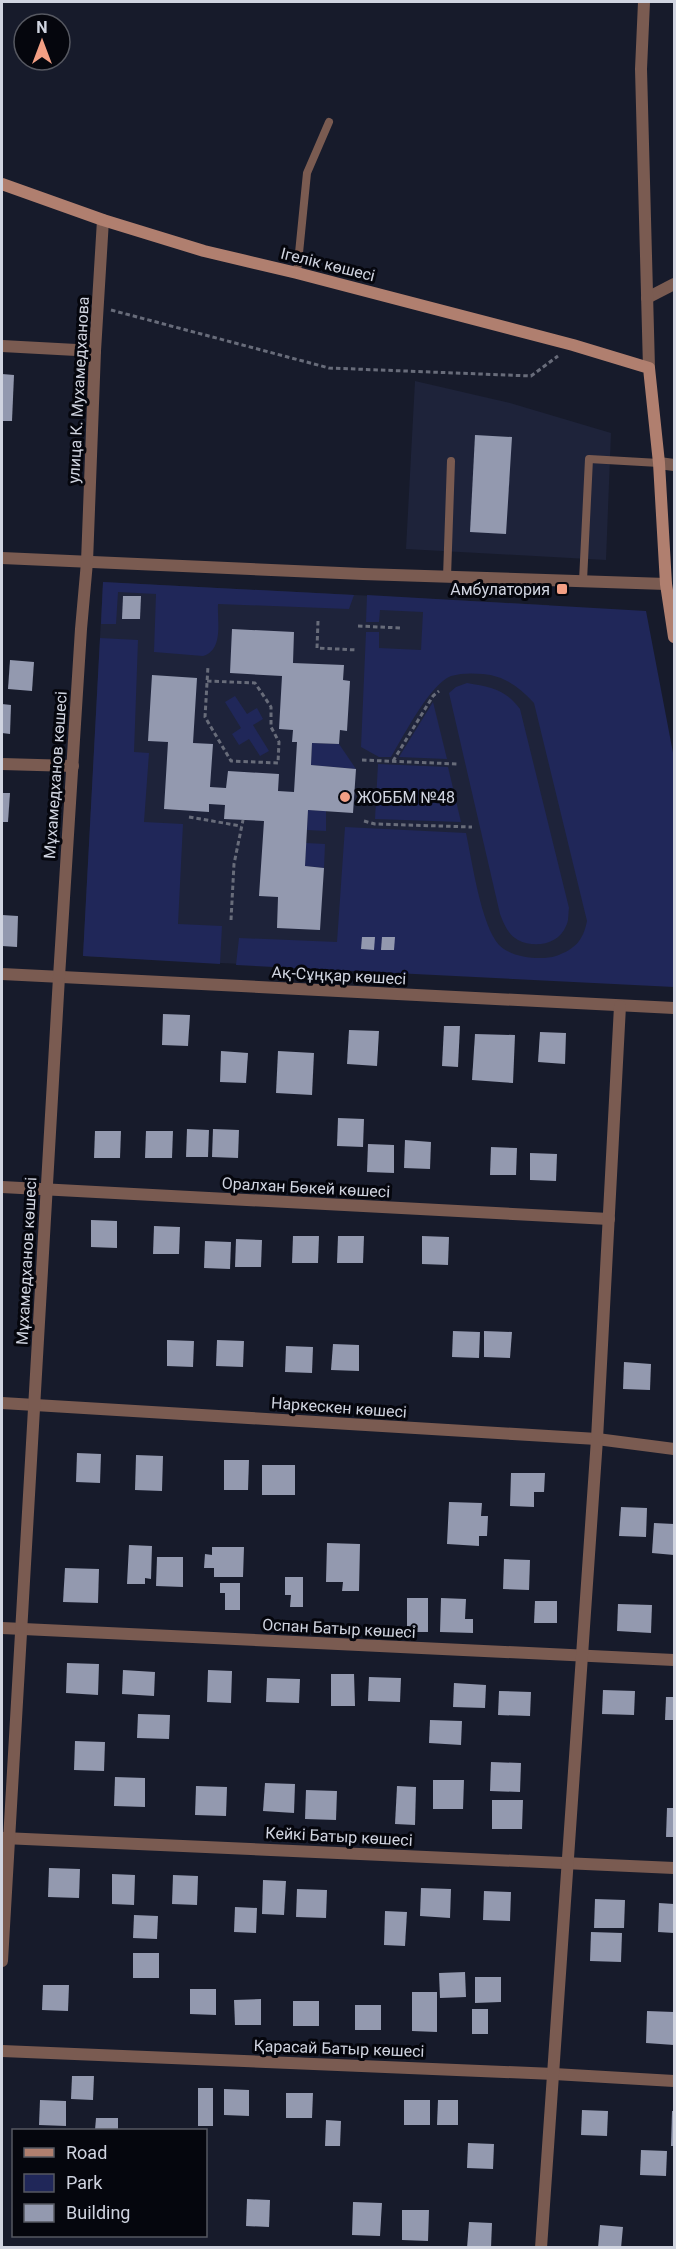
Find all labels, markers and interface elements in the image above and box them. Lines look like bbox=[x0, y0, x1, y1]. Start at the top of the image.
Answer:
north arrow bbox=[12, 12, 72, 72]
text: N bbox=[36, 18, 48, 37]
street label: Ігелік көшесі bbox=[279, 244, 377, 285]
street label: улица К. Мухамедханова bbox=[64, 296, 93, 484]
place label: Амбулатория bbox=[450, 580, 550, 599]
marker: Амбулатория bbox=[555, 582, 569, 596]
street label: Мұхамедханов көшесі bbox=[40, 691, 71, 860]
place label: ЖОББМ №48 bbox=[357, 788, 455, 807]
marker: ЖОББМ №48 bbox=[338, 790, 352, 804]
street label: Ақ-Сұңқар көшесі bbox=[271, 962, 407, 989]
street label: Оралхан Бөкей көшесі bbox=[221, 1174, 391, 1201]
street label: Мұхамедханов көшесі bbox=[13, 1177, 40, 1345]
street label: Наркескен көшесі bbox=[270, 1393, 407, 1422]
street label: Оспан Батыр көшесі bbox=[262, 1615, 416, 1642]
street label: Кейкі Батыр көшесі bbox=[265, 1823, 413, 1850]
street label: Қарасай Батыр көшесі bbox=[253, 2036, 425, 2061]
legend bbox=[12, 2129, 207, 2237]
text: Road bbox=[66, 2142, 107, 2163]
text: Park bbox=[66, 2172, 103, 2193]
text: Building bbox=[66, 2202, 130, 2223]

